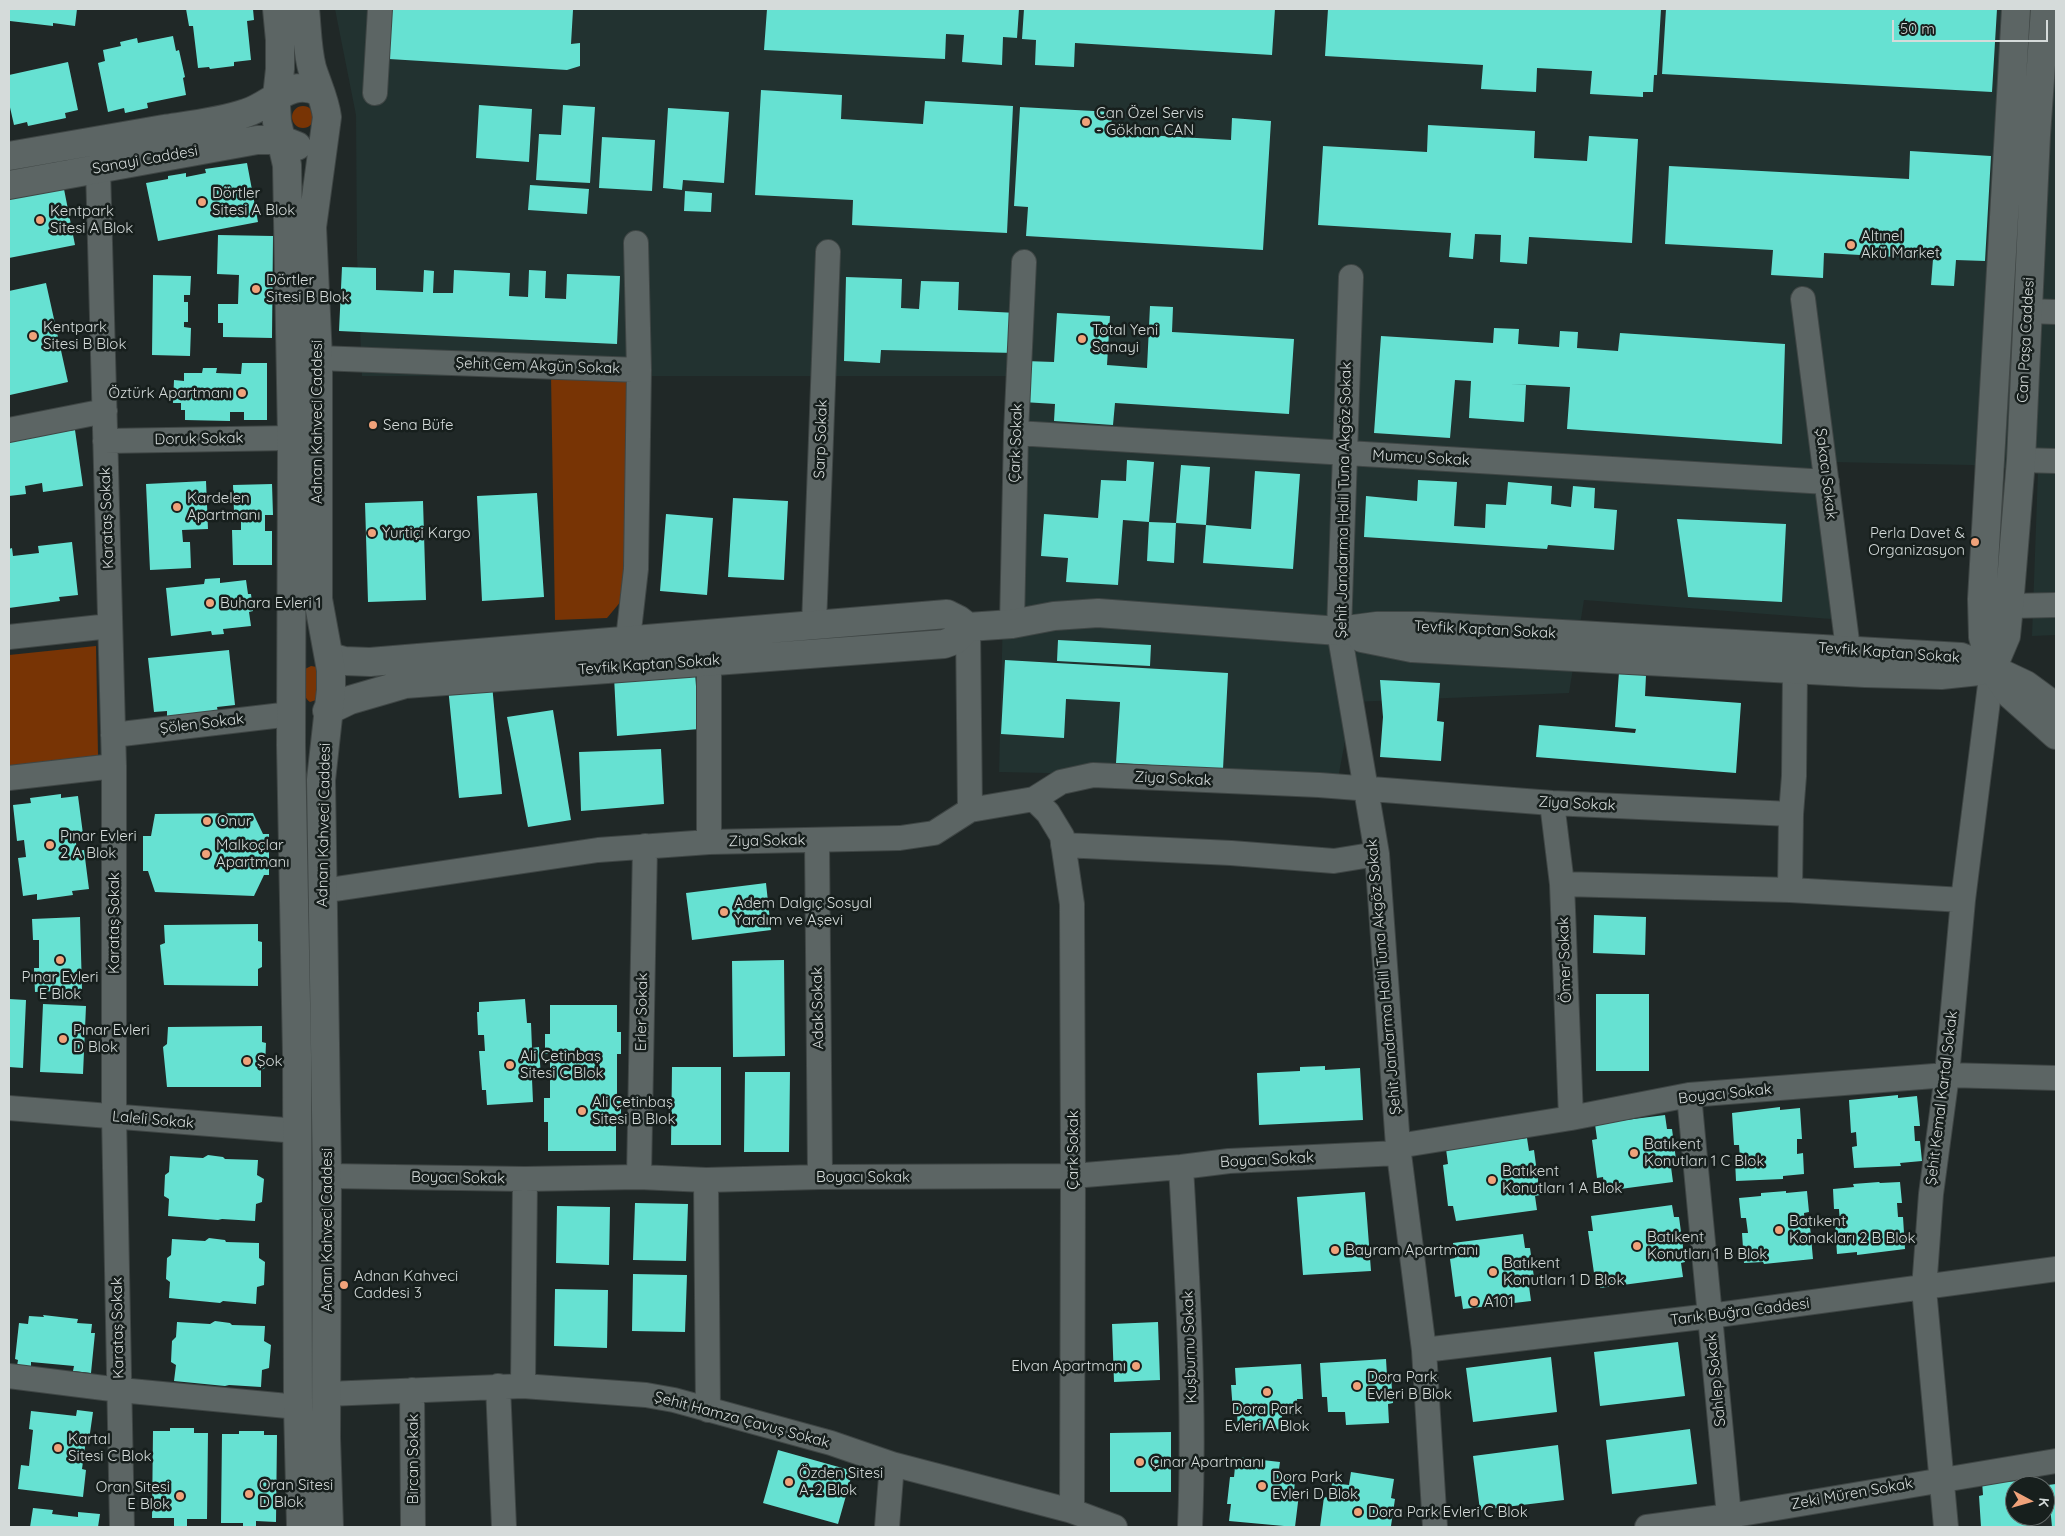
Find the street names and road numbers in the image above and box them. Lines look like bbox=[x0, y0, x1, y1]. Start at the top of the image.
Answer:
street label: Sanayi Caddesi bbox=[91, 142, 199, 178]
street label: Can Paşa Caddesi bbox=[2014, 277, 2038, 403]
street label: Adnan Kahveci Caddesi bbox=[308, 340, 326, 504]
street label: Şehit Cem Akgün Sokak bbox=[455, 354, 621, 378]
street label: Şehit Jandarma Halil Tuna Akgöz Sokak bbox=[1333, 362, 1355, 638]
street label: Sarp Sokak bbox=[811, 399, 831, 479]
street label: Çark Sokak bbox=[1006, 403, 1026, 483]
street label: Şakacı Sokak bbox=[1811, 427, 1841, 521]
street label: Doruk Sokak bbox=[154, 429, 244, 449]
street label: Mumcu Sokak bbox=[1372, 446, 1470, 470]
street label: Karataş Sokak bbox=[96, 467, 118, 569]
street label: Tevfik Kaptan Sokak bbox=[1414, 617, 1556, 643]
street label: Tevfik Kaptan Sokak bbox=[1817, 639, 1961, 667]
street label: Tevfik Kaptan Sokak bbox=[577, 651, 721, 679]
street label: Şölen Sokak bbox=[159, 710, 245, 738]
street label: Adnan Kahveci Caddesi bbox=[314, 743, 334, 907]
street label: Ziya Sokak bbox=[1134, 768, 1212, 790]
street label: Ziya Sokak bbox=[1538, 793, 1616, 815]
street label: Ziya Sokak bbox=[728, 831, 806, 851]
street label: Şehit Jandarma Halil Tuna Akgöz Sokak bbox=[1363, 838, 1405, 1116]
street label: Karataş Sokak bbox=[105, 872, 123, 974]
street label: Ömer Sokak bbox=[1555, 917, 1575, 1003]
street label: Adak Sokak bbox=[808, 967, 828, 1049]
street label: Erler Sokak bbox=[632, 973, 652, 1051]
street label: Şehit Kemal Kartal Sokak bbox=[1922, 1010, 1962, 1186]
street label: Boyacı Sokak bbox=[1677, 1080, 1773, 1108]
street label: Laleli Sokak bbox=[111, 1107, 195, 1133]
street label: Çark Sokak bbox=[1064, 1110, 1082, 1190]
street label: Adnan Kahveci Caddesi bbox=[318, 1148, 336, 1312]
street label: Boyacı Sokak bbox=[1220, 1149, 1314, 1171]
street label: Boyacı Sokak bbox=[411, 1168, 505, 1188]
street label: Boyacı Sokak bbox=[816, 1168, 910, 1186]
street label: Karataş Sokak bbox=[108, 1277, 128, 1379]
street label: Kuşburnu Sokak bbox=[1179, 1290, 1201, 1404]
street label: Tarık Buğra Caddesi bbox=[1669, 1295, 1811, 1329]
street label: Sahlep Sokak bbox=[1702, 1333, 1730, 1427]
street label: Şehit Hamza Çavuş Sokak bbox=[652, 1388, 832, 1452]
street label: Bircan Sokak bbox=[404, 1414, 422, 1504]
street label: Zeki Müren Sokak bbox=[1790, 1474, 1914, 1514]

